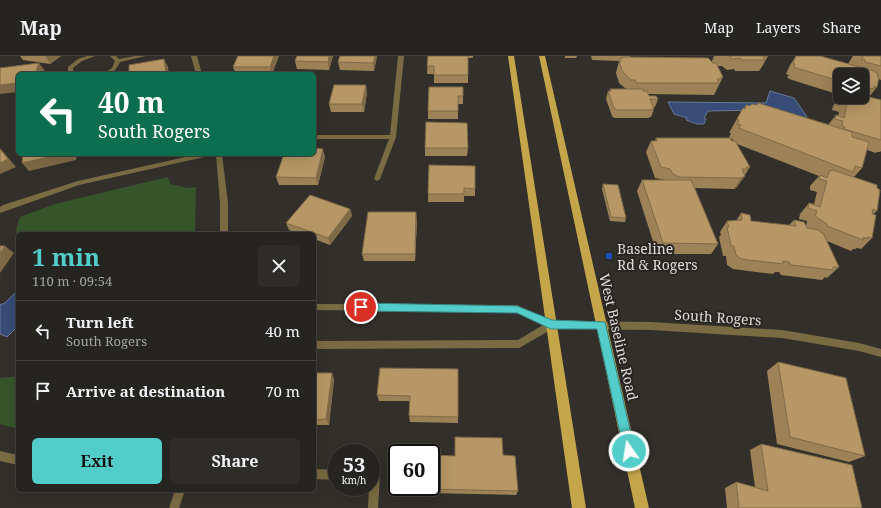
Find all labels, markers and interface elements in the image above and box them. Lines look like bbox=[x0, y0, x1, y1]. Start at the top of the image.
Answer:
text: Map bbox=[20, 15, 62, 41]
text: Map bbox=[704, 18, 734, 37]
text: Layers bbox=[756, 18, 801, 37]
text: Share bbox=[823, 18, 861, 37]
map controls bbox=[833, 68, 869, 104]
button: layers bbox=[833, 68, 869, 104]
text: 40 m bbox=[98, 83, 165, 121]
icon: left bbox=[32, 88, 84, 140]
text: South Rogers bbox=[98, 119, 210, 143]
place label: Baseline Rd & Rogers bbox=[617, 239, 698, 274]
text: 1 min bbox=[32, 240, 100, 273]
button: close bbox=[258, 245, 300, 287]
marker: Baseline Rd & Rogers bbox=[604, 251, 614, 261]
text: 110 m · 09:54 bbox=[32, 272, 112, 290]
street label: West Baseline Road bbox=[595, 272, 643, 403]
pin bbox=[344, 290, 378, 324]
icon: arrive bbox=[350, 296, 372, 318]
street label: South Rogers bbox=[674, 304, 762, 330]
text: Turn left bbox=[66, 312, 134, 332]
icon: left bbox=[32, 320, 54, 342]
text: 40 m bbox=[265, 321, 300, 341]
text: South Rogers bbox=[66, 332, 147, 350]
icon: arrive bbox=[32, 380, 54, 402]
text: Arrive at destination bbox=[66, 381, 225, 401]
text: 70 m bbox=[265, 381, 300, 401]
position arrow bbox=[608, 430, 650, 472]
button: Exit bbox=[32, 438, 162, 484]
button: Share bbox=[170, 438, 300, 484]
speed limit sign: 60 bbox=[388, 444, 440, 496]
text: 53 bbox=[343, 451, 365, 478]
text: km/h bbox=[342, 473, 366, 487]

